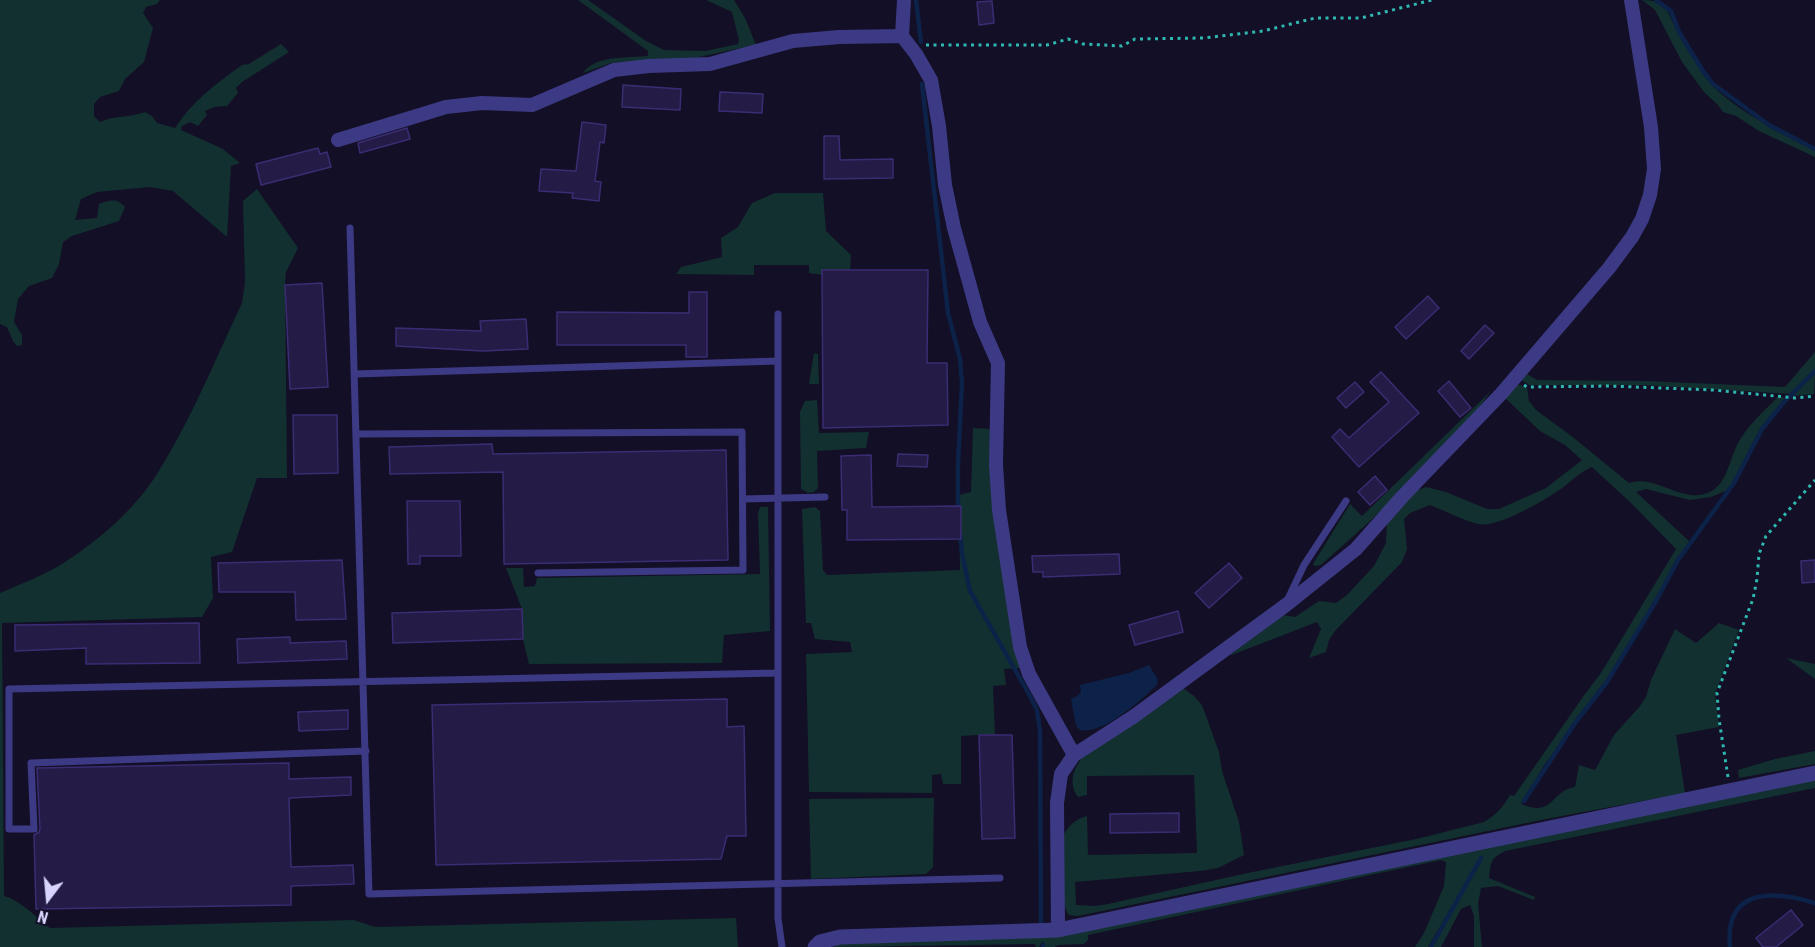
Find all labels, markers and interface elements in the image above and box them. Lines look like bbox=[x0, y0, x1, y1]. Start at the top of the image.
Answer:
north arrow bbox=[18, 869, 78, 929]
text: N bbox=[36, 906, 50, 927]

